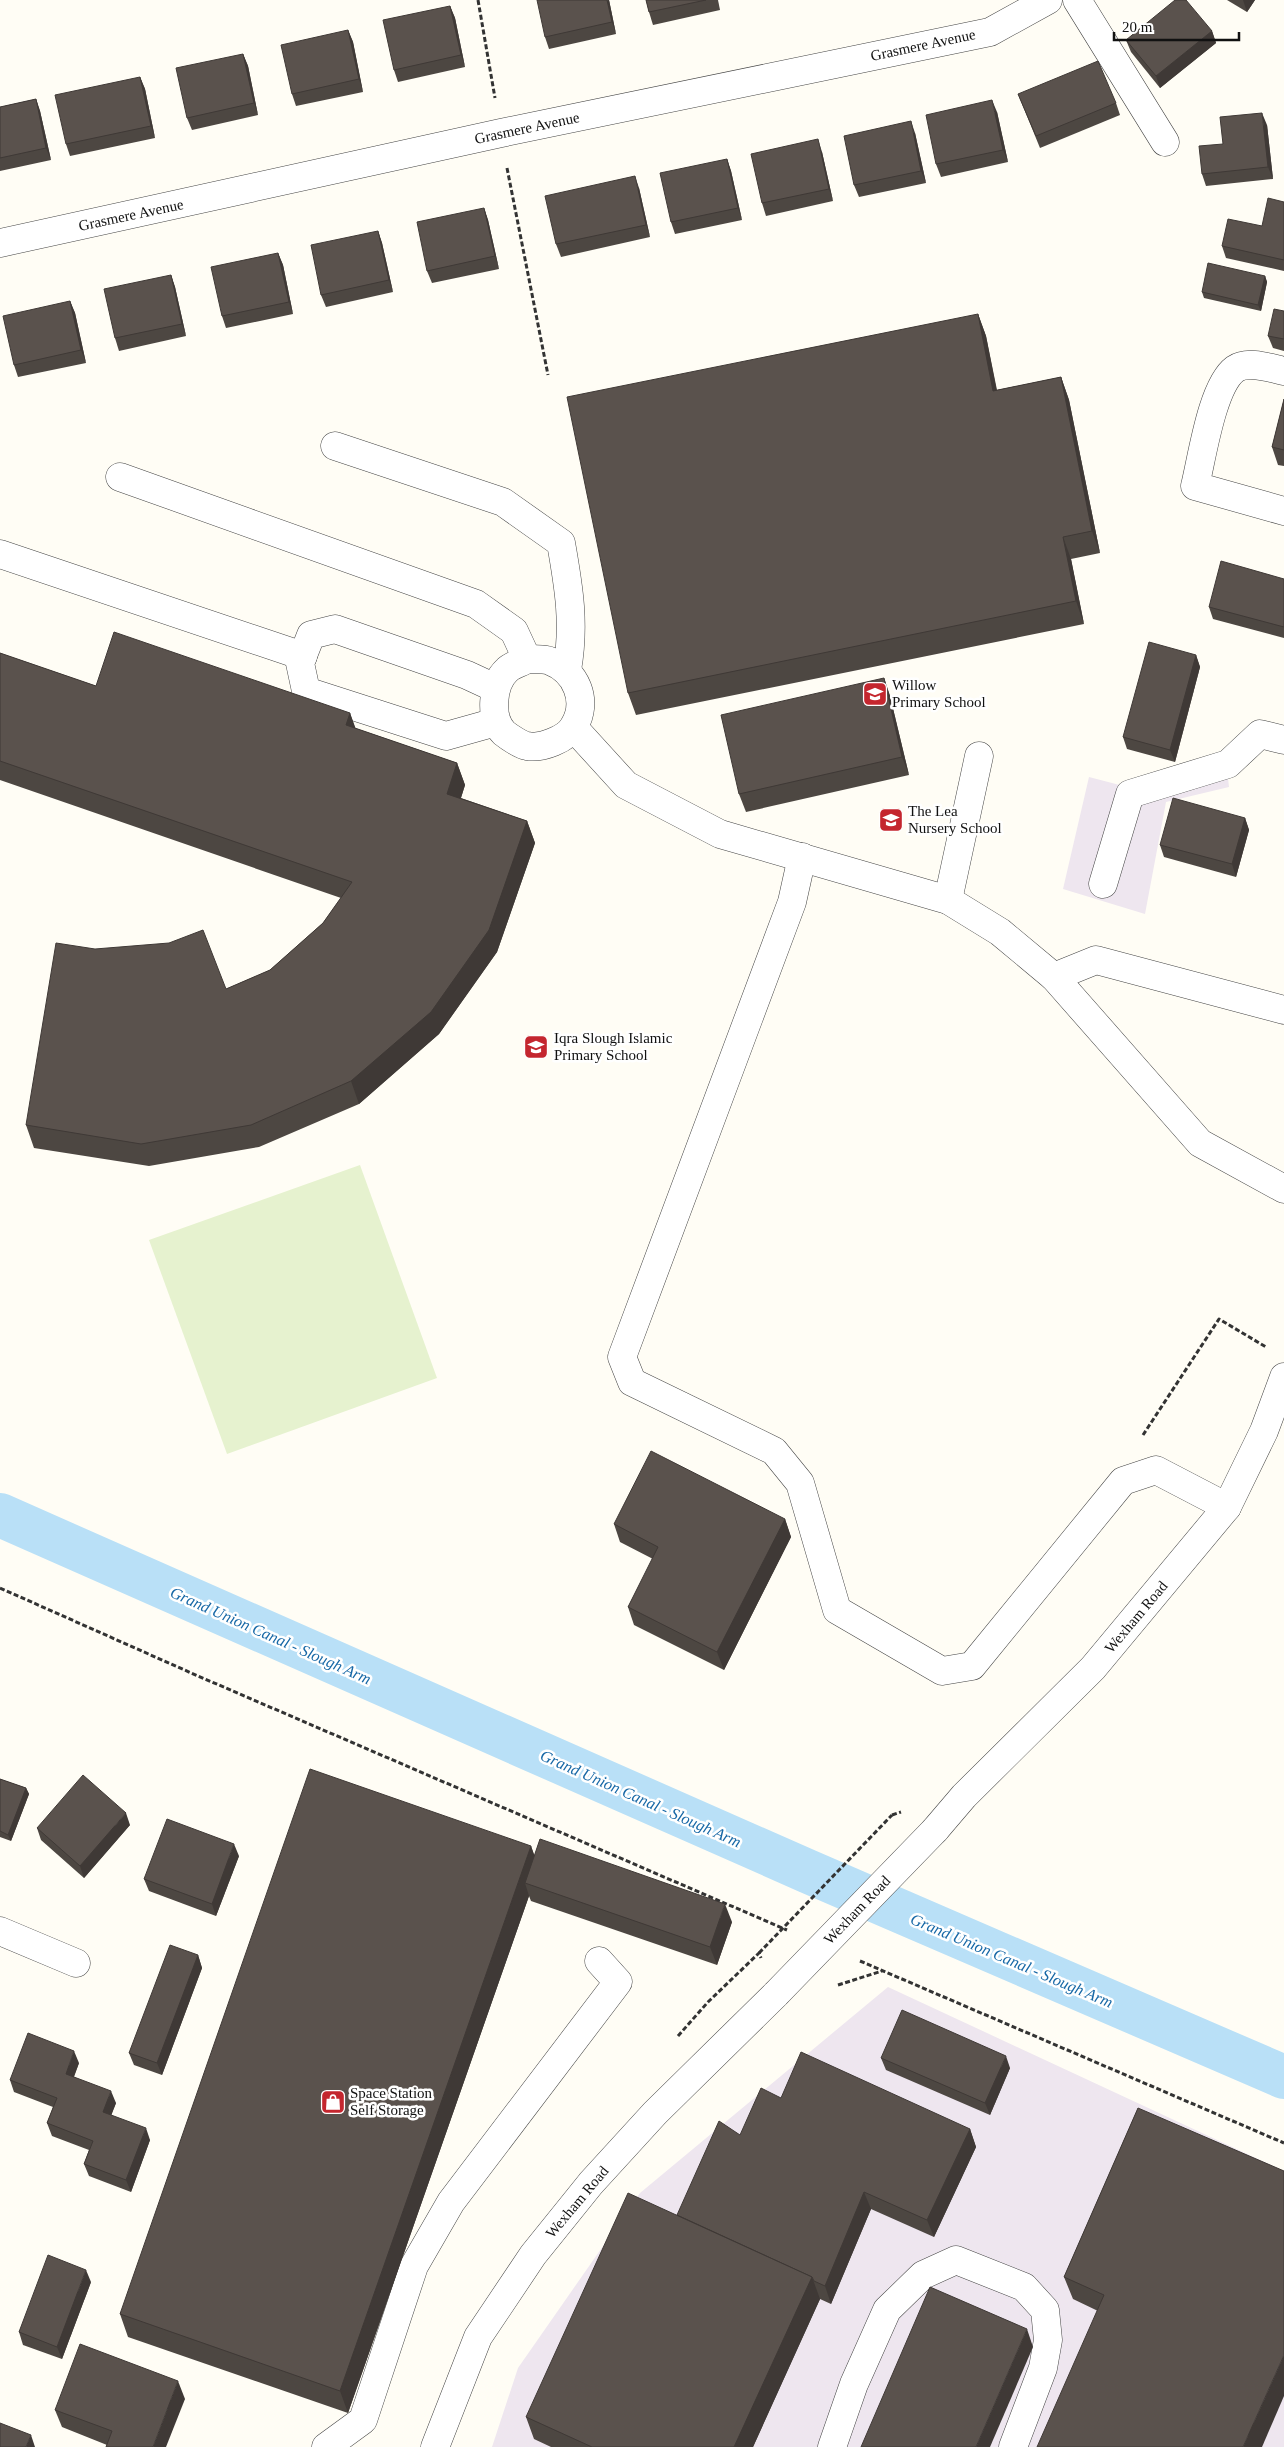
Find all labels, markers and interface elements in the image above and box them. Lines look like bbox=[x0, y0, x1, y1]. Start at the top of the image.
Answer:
scale bar bbox=[1114, 10, 1239, 42]
text: 20 m bbox=[1122, 19, 1153, 35]
street label: Grasmere Avenue bbox=[869, 26, 977, 64]
street label: Grasmere Avenue bbox=[473, 109, 581, 147]
street label: Grasmere Avenue bbox=[77, 196, 185, 234]
place label: Willow Primary School bbox=[892, 677, 986, 710]
school or university icon: Willow Primary School bbox=[862, 681, 888, 707]
place label: The Lea Nursery School bbox=[908, 803, 1002, 836]
school or university icon: The Lea Nursery School bbox=[878, 807, 904, 833]
place label: Iqra Slough Islamic Primary School bbox=[554, 1030, 673, 1063]
school or university icon: Iqra Slough Islamic Primary School bbox=[523, 1034, 549, 1060]
street label: Wexham Road bbox=[1101, 1578, 1171, 1656]
water label: Grand Union Canal - Slough Arm bbox=[167, 1583, 374, 1688]
water label: Grand Union Canal - Slough Arm bbox=[537, 1746, 744, 1851]
street label: Wexham Road bbox=[821, 1872, 894, 1947]
water label: Grand Union Canal - Slough Arm bbox=[908, 1910, 1115, 2012]
place label: Space Station Self Storage bbox=[350, 2085, 433, 2118]
shop icon: Space Station Self Storage bbox=[320, 2089, 346, 2115]
street label: Wexham Road bbox=[542, 2163, 612, 2241]

